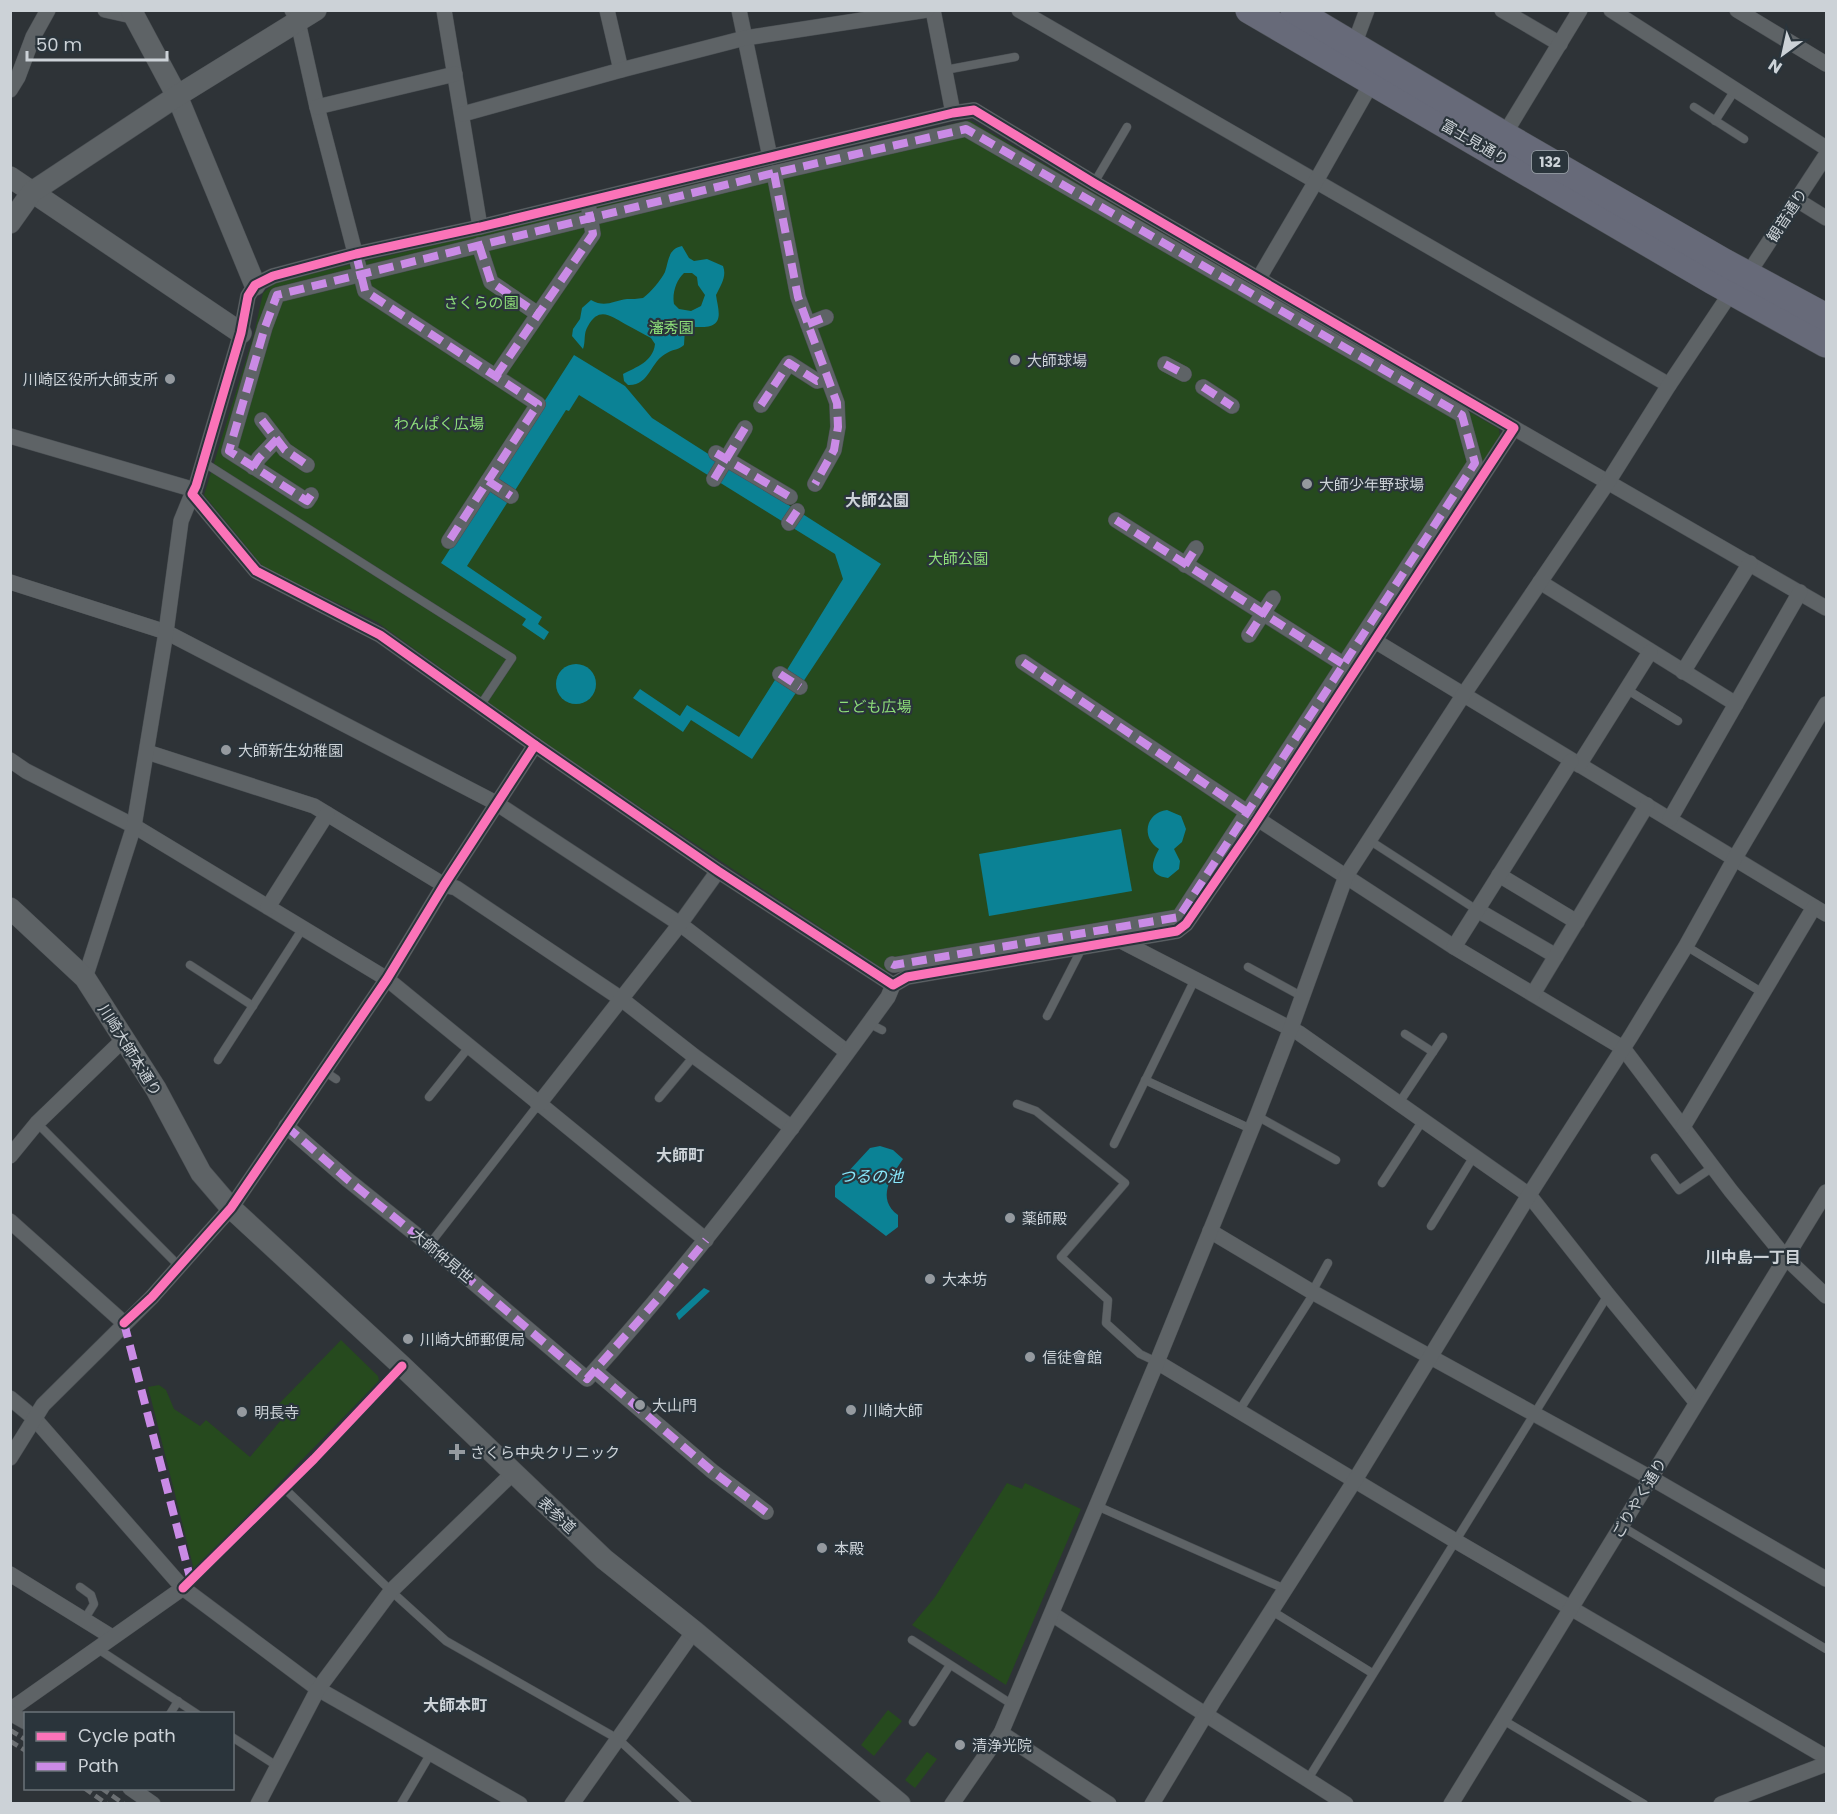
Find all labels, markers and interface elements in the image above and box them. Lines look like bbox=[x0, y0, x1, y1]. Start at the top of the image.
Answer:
scale bar bbox=[27, 24, 166, 62]
north arrow bbox=[1753, 24, 1813, 84]
text: 50 m bbox=[36, 32, 82, 57]
text: N bbox=[1764, 53, 1786, 79]
street label: 富士見通り bbox=[1437, 114, 1513, 170]
road number: 132 bbox=[1532, 151, 1568, 173]
street label: 観音通り bbox=[1762, 184, 1812, 246]
park label: さくらの園 bbox=[443, 292, 519, 313]
park label: 瀋秀園 bbox=[648, 317, 694, 338]
place label: 大師球場 bbox=[1027, 350, 1087, 371]
marker: 大師球場 bbox=[1008, 353, 1022, 367]
place label: 川崎区役所大師支所 bbox=[23, 369, 158, 390]
marker: 川崎区役所大師支所 bbox=[163, 372, 177, 386]
park label: わんぱく広場 bbox=[394, 413, 484, 434]
place label: 大師少年野球場 bbox=[1319, 474, 1424, 495]
marker: 大師少年野球場 bbox=[1300, 477, 1314, 491]
district label: 大師公園 bbox=[845, 489, 909, 512]
park label: 大師公園 bbox=[928, 548, 988, 569]
park label: こども広場 bbox=[836, 696, 912, 717]
place label: 大師新生幼稚園 bbox=[238, 740, 343, 761]
marker: 大師新生幼稚園 bbox=[219, 743, 233, 757]
street label: 川崎大師本通り bbox=[93, 1000, 167, 1100]
district label: 大師町 bbox=[656, 1144, 704, 1167]
water label: つるの池 bbox=[839, 1165, 905, 1188]
place label: 薬師殿 bbox=[1022, 1208, 1067, 1229]
marker: 薬師殿 bbox=[1003, 1211, 1017, 1225]
street label: 大師仲見世 bbox=[407, 1224, 477, 1288]
district label: 川中島一丁目 bbox=[1705, 1246, 1801, 1269]
place label: 大本坊 bbox=[942, 1269, 987, 1290]
marker: 大本坊 bbox=[923, 1272, 937, 1286]
place label: 川崎大師郵便局 bbox=[420, 1329, 525, 1350]
marker: 川崎大師郵便局 bbox=[401, 1332, 415, 1346]
place label: 信徒會館 bbox=[1042, 1347, 1102, 1368]
marker: 信徒會館 bbox=[1023, 1350, 1037, 1364]
place label: 大山門 bbox=[652, 1395, 697, 1416]
marker: 大山門 bbox=[633, 1398, 647, 1412]
place label: 川崎大師 bbox=[863, 1400, 923, 1421]
place label: 明長寺 bbox=[254, 1402, 299, 1423]
marker: 川崎大師 bbox=[844, 1403, 858, 1417]
marker: 明長寺 bbox=[235, 1405, 249, 1419]
place label: さくら中央クリニック bbox=[470, 1442, 620, 1463]
marker: さくら中央クリニック bbox=[448, 1443, 466, 1461]
street label: ごりやく通り bbox=[1607, 1454, 1671, 1542]
street label: 表参道 bbox=[533, 1492, 581, 1538]
place label: 本殿 bbox=[834, 1538, 864, 1559]
marker: 本殿 bbox=[815, 1541, 829, 1555]
district label: 大師本町 bbox=[423, 1694, 487, 1717]
legend bbox=[24, 1712, 234, 1790]
text: Cycle path bbox=[78, 1723, 176, 1748]
place label: 清浄光院 bbox=[972, 1735, 1032, 1756]
marker: 清浄光院 bbox=[953, 1738, 967, 1752]
text: Path bbox=[78, 1753, 119, 1778]

